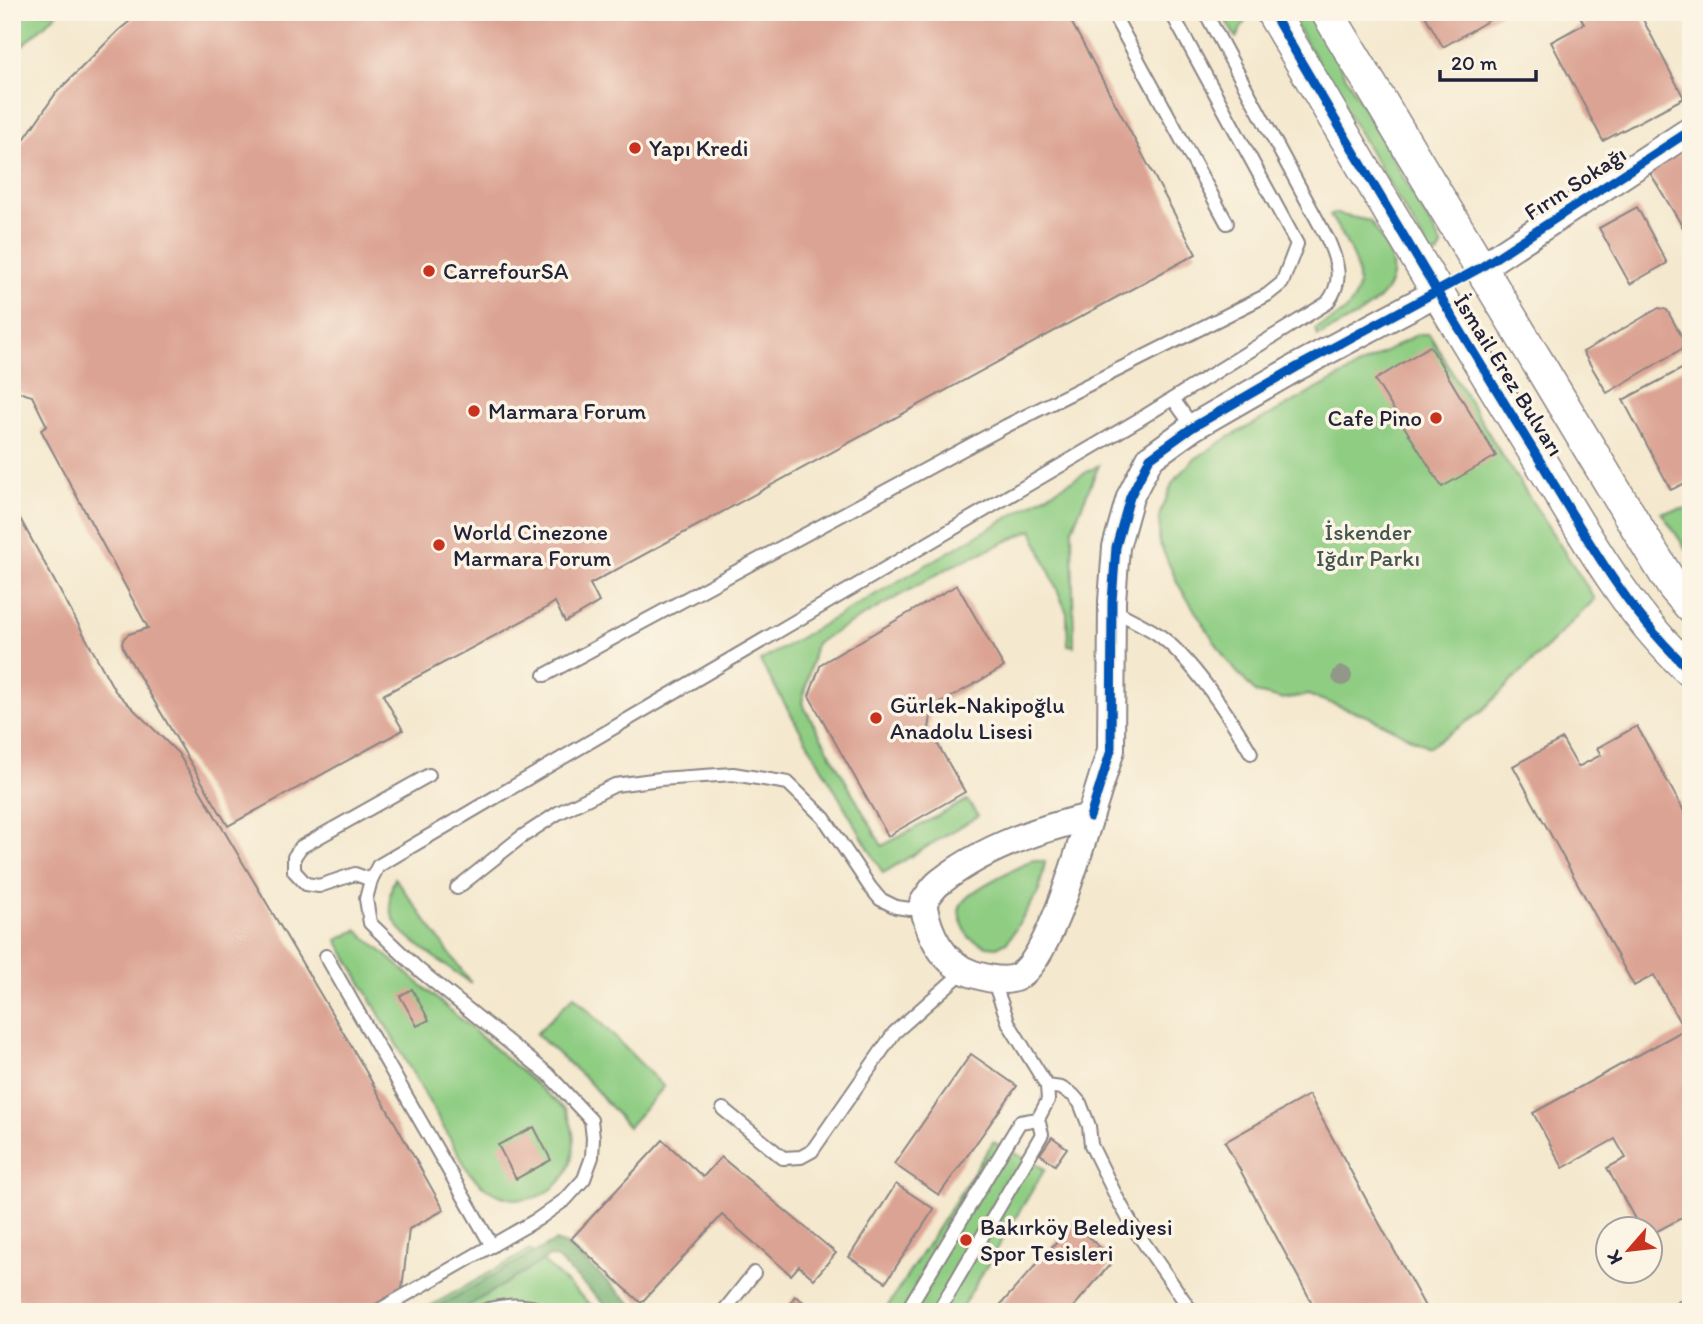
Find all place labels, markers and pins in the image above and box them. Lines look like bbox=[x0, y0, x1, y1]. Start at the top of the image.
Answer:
place label: Yapı Kredi bbox=[649, 134, 748, 162]
marker: Yapı Kredi bbox=[627, 140, 643, 156]
place label: CarrefourSA bbox=[443, 257, 569, 285]
marker: CarrefourSA bbox=[421, 263, 437, 279]
place label: Marmara Forum bbox=[488, 397, 647, 425]
marker: Marmara Forum bbox=[466, 403, 482, 419]
place label: Cafe Pino bbox=[1328, 404, 1422, 432]
marker: Cafe Pino bbox=[1428, 410, 1444, 426]
place label: World Cinezone Marmara Forum bbox=[453, 518, 612, 572]
marker: World Cinezone Marmara Forum bbox=[431, 537, 447, 553]
place label: Gürlek-Nakipoğlu Anadolu Lisesi bbox=[890, 691, 1065, 745]
marker: Gürlek-Nakipoğlu Anadolu Lisesi bbox=[868, 710, 884, 726]
place label: Bakırköy Belediyesi Spor Tesisleri bbox=[980, 1213, 1173, 1267]
marker: Bakırköy Belediyesi Spor Tesisleri bbox=[958, 1232, 974, 1248]

